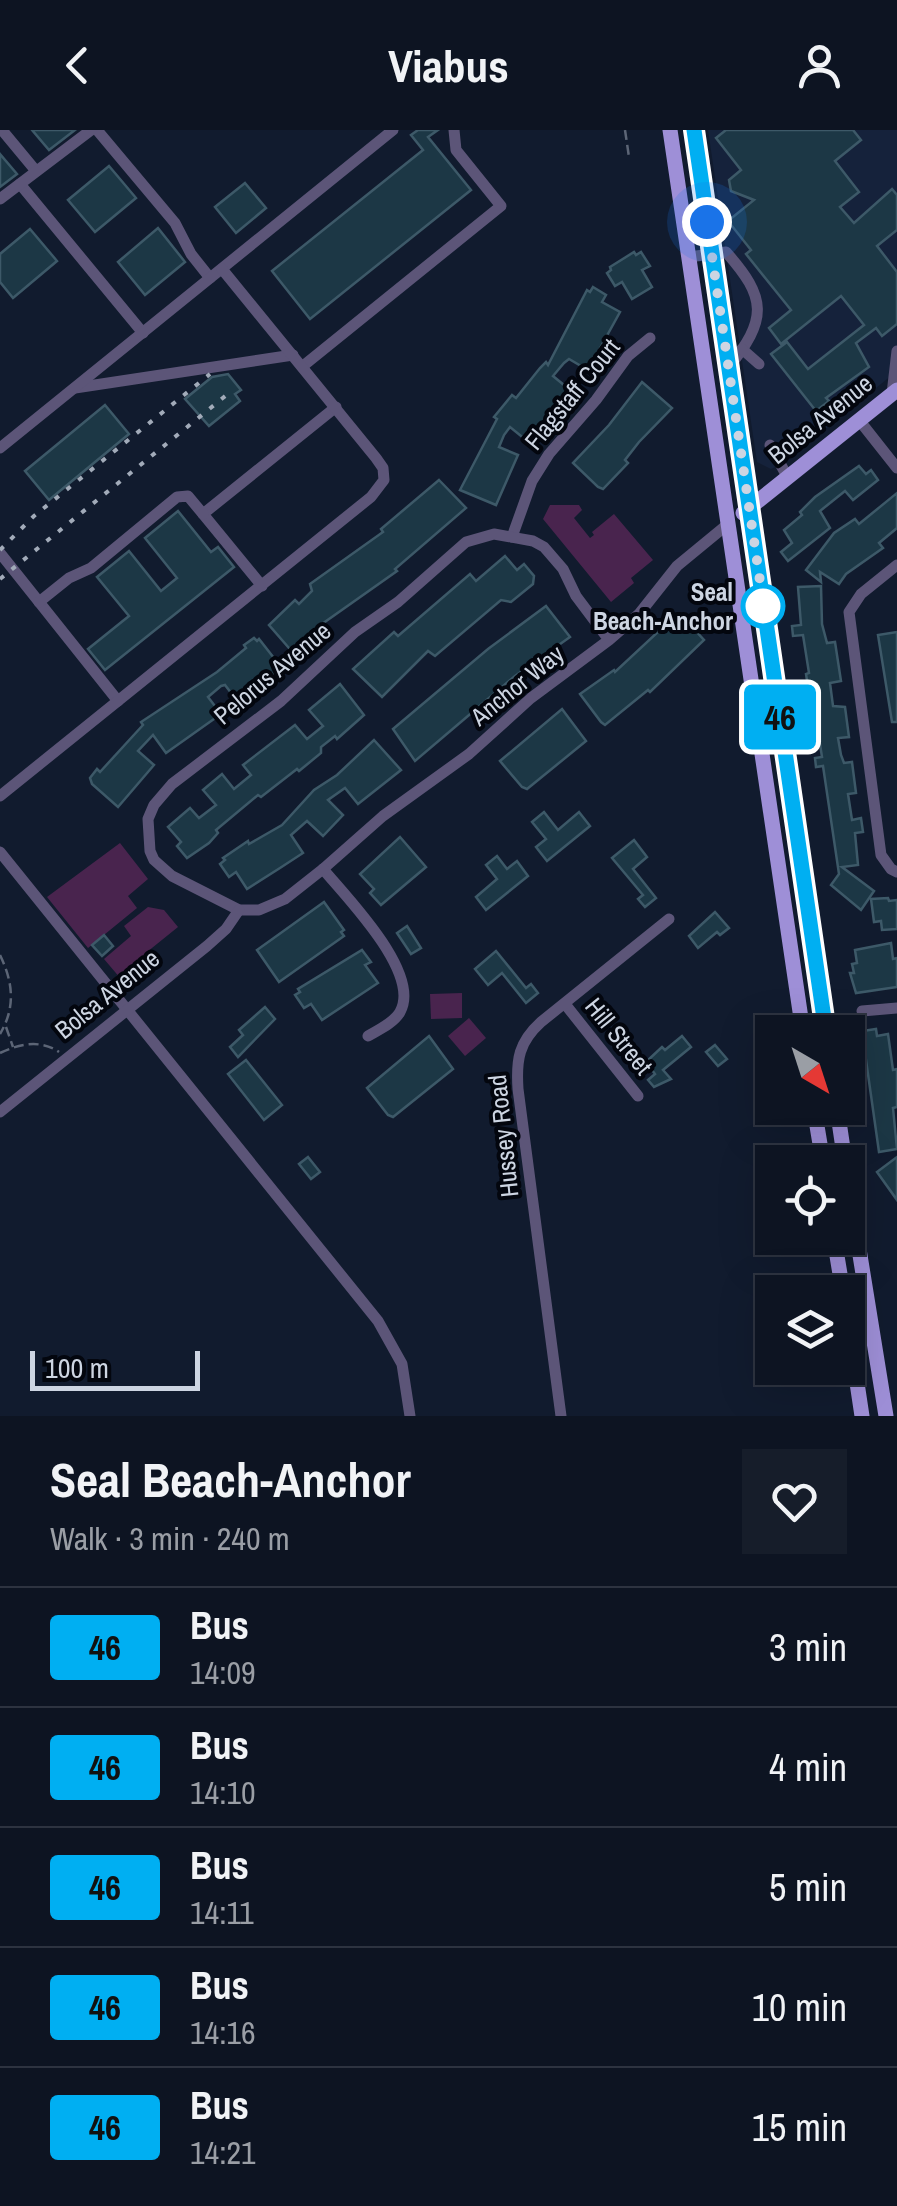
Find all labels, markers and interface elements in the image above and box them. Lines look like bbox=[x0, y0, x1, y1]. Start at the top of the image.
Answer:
text: Viabus bbox=[388, 35, 509, 96]
icon: back bbox=[50, 38, 105, 93]
icon: person bbox=[792, 38, 847, 93]
your location bbox=[682, 197, 732, 247]
street label: Flagstaff Court bbox=[517, 331, 628, 457]
street label: Bolsa Avenue bbox=[761, 366, 879, 472]
place label: Seal Beach-Anchor bbox=[593, 575, 733, 638]
marker: Seal Beach-Anchor bbox=[742, 585, 784, 627]
street label: Pelorus Avenue bbox=[206, 614, 338, 732]
street label: Anchor Way bbox=[462, 636, 571, 734]
line badge: 46 bbox=[735, 684, 825, 750]
text: 46 bbox=[764, 694, 796, 741]
street label: Bolsa Avenue bbox=[48, 941, 166, 1047]
street label: Hill Street bbox=[577, 990, 661, 1082]
north arrow bbox=[755, 1015, 865, 1125]
map controls bbox=[755, 1015, 865, 1385]
street label: Hussey Road bbox=[480, 1073, 526, 1199]
button: locate bbox=[755, 1145, 865, 1255]
button: layers bbox=[755, 1275, 865, 1385]
scale bar bbox=[30, 1346, 200, 1390]
text: 100 m bbox=[45, 1349, 109, 1387]
text: Seal Beach-Anchor bbox=[50, 1447, 411, 1512]
button: heart bbox=[742, 1449, 847, 1554]
text: Walk · 3 min · 240 m bbox=[50, 1517, 290, 1560]
text: Bus bbox=[190, 1600, 249, 1651]
text: 3 min bbox=[769, 1622, 847, 1673]
text: 46 bbox=[89, 1624, 121, 1671]
text: 14:09 bbox=[190, 1651, 256, 1694]
text: Bus bbox=[190, 1720, 249, 1771]
text: 4 min bbox=[769, 1742, 847, 1793]
text: 46 bbox=[89, 1744, 121, 1791]
text: 14:10 bbox=[190, 1771, 256, 1814]
text: Bus bbox=[190, 1840, 249, 1891]
text: 5 min bbox=[769, 1862, 847, 1913]
text: 46 bbox=[89, 1864, 121, 1911]
text: 14:11 bbox=[190, 1891, 254, 1934]
text: Bus bbox=[190, 1960, 249, 2011]
text: 10 min bbox=[752, 1982, 847, 2033]
text: 46 bbox=[89, 1984, 121, 2031]
text: 14:16 bbox=[190, 2011, 256, 2054]
text: Bus bbox=[190, 2080, 249, 2131]
text: 15 min bbox=[752, 2102, 847, 2153]
text: 46 bbox=[89, 2104, 121, 2151]
text: 14:21 bbox=[190, 2131, 256, 2174]

